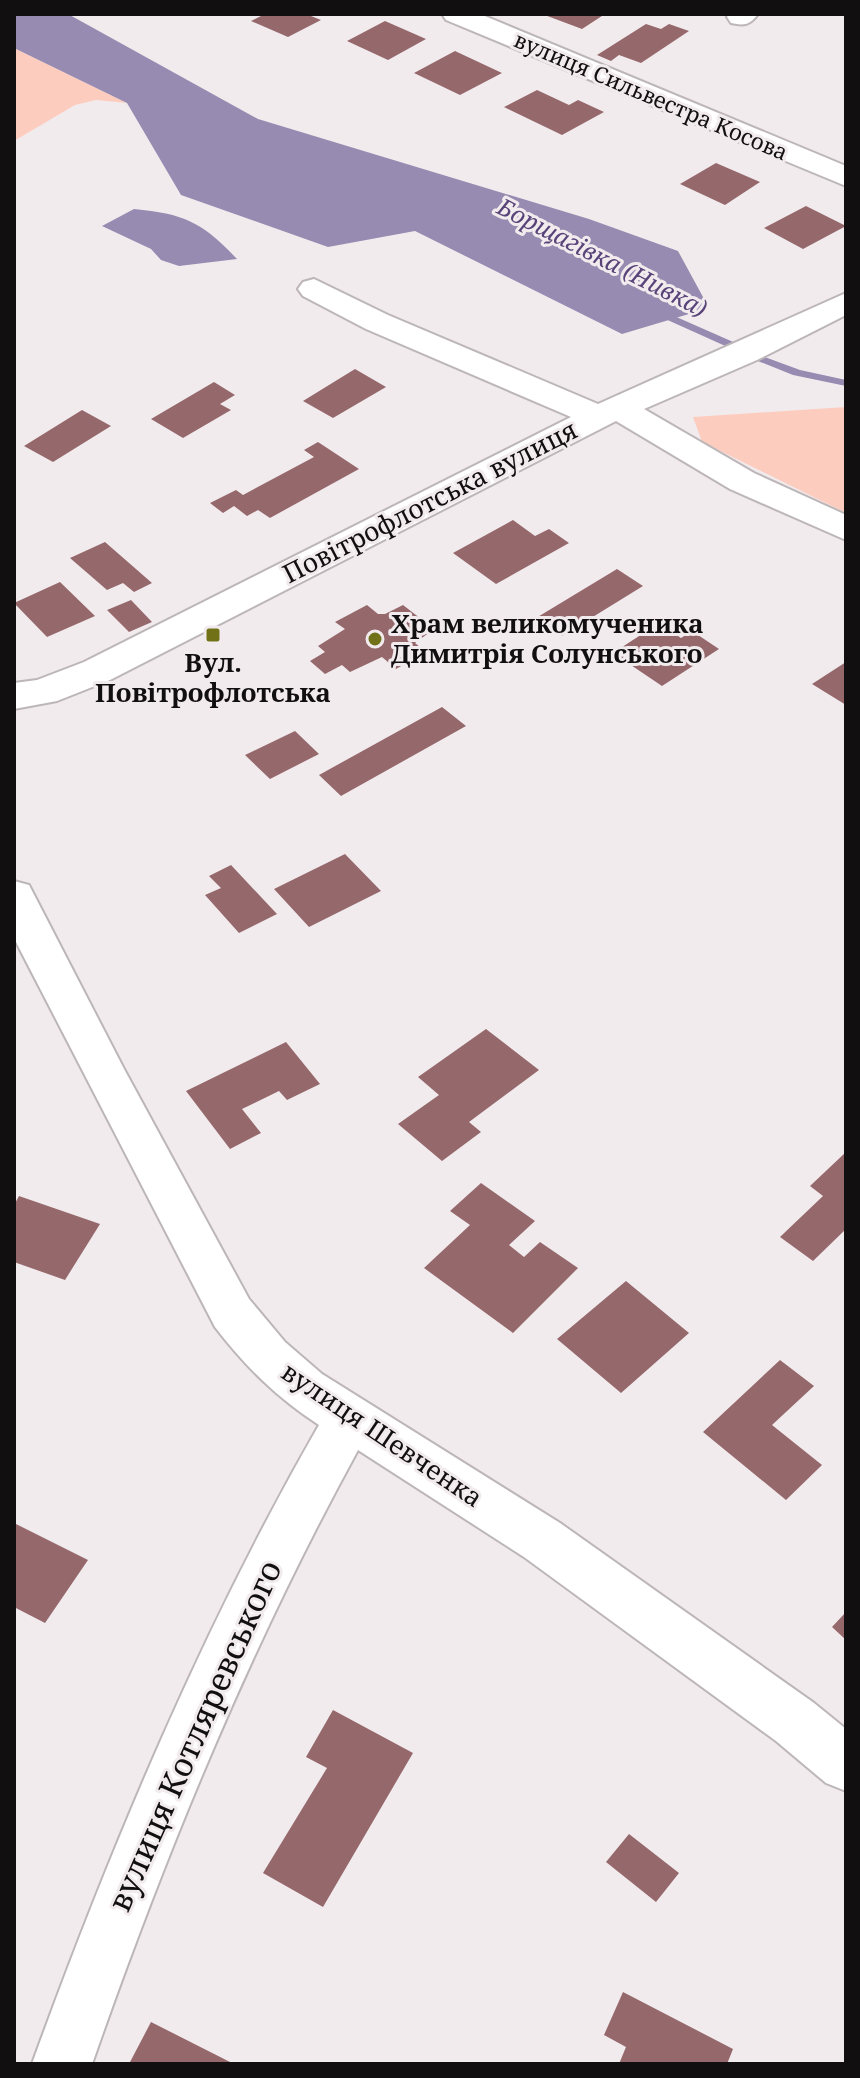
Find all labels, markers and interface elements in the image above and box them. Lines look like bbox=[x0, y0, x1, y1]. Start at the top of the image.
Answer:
street label: вулиця Сильвестра Косова bbox=[510, 24, 793, 166]
water label: Борщагівка (Нивка) bbox=[491, 189, 713, 324]
street label: Повітрофлотська вулиця bbox=[276, 411, 583, 591]
place label: Храм великомученика Димитрія Солунського bbox=[391, 605, 704, 671]
marker: Вул. Повітрофлотська bbox=[204, 626, 222, 644]
marker: Храм великомученика Димитрія Солунського bbox=[366, 630, 384, 648]
place label: Вул. Повітрофлотська bbox=[95, 644, 331, 710]
street label: вулиця Шевченка bbox=[275, 1353, 490, 1515]
street label: вулиця Котляревського bbox=[97, 1553, 291, 1918]

